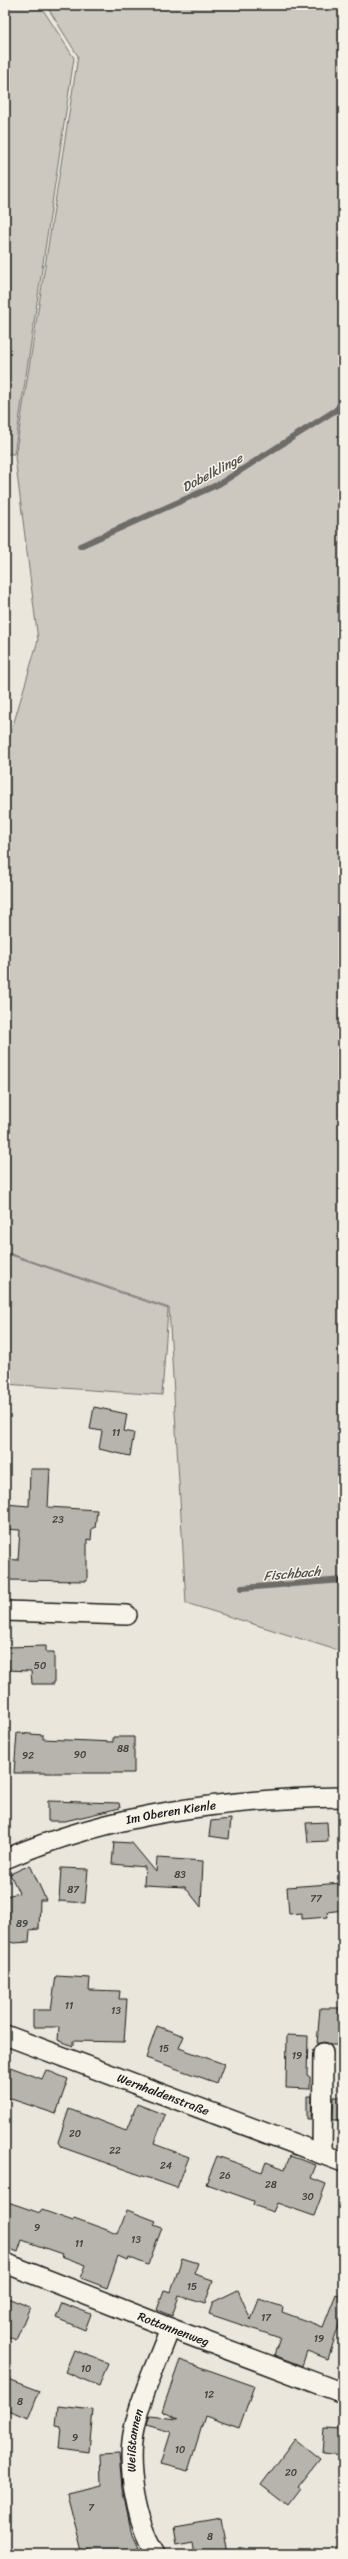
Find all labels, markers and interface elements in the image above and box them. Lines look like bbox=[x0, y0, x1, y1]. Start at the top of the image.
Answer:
water label: Dobelklinge bbox=[178, 446, 248, 498]
house number: 11 bbox=[112, 1424, 120, 1442]
house number: 23 bbox=[52, 1511, 64, 1529]
water label: Fischbach bbox=[263, 1559, 323, 1587]
house number: 50 bbox=[34, 1657, 46, 1675]
house number: 88 bbox=[117, 1740, 129, 1758]
house number: 90 bbox=[74, 1746, 86, 1764]
house number: 92 bbox=[22, 1747, 34, 1765]
street label: Im Oberen Kienle bbox=[123, 1794, 217, 1831]
house number: 83 bbox=[174, 1866, 186, 1884]
house number: 87 bbox=[67, 1881, 80, 1899]
house number: 77 bbox=[310, 1890, 323, 1908]
house number: 89 bbox=[16, 1915, 28, 1933]
house number: 11 bbox=[65, 1997, 73, 2015]
house number: 13 bbox=[111, 2002, 121, 2020]
house number: 15 bbox=[159, 2040, 169, 2058]
house number: 19 bbox=[292, 2047, 302, 2065]
street label: Wernhaldenstraße bbox=[114, 2067, 213, 2122]
house number: 20 bbox=[69, 2125, 81, 2143]
house number: 22 bbox=[109, 2142, 121, 2160]
house number: 24 bbox=[160, 2157, 172, 2175]
house number: 26 bbox=[219, 2167, 231, 2185]
house number: 28 bbox=[265, 2176, 277, 2194]
house number: 30 bbox=[302, 2188, 314, 2206]
house number: 9 bbox=[34, 2219, 40, 2237]
house number: 13 bbox=[131, 2231, 141, 2249]
house number: 11 bbox=[75, 2235, 83, 2253]
house number: 15 bbox=[187, 2278, 197, 2296]
street label: Rottannenweg bbox=[134, 2305, 212, 2353]
house number: 17 bbox=[261, 2309, 272, 2327]
house number: 19 bbox=[314, 2330, 324, 2348]
house number: 10 bbox=[81, 2360, 91, 2378]
house number: 12 bbox=[204, 2386, 214, 2404]
house number: 8 bbox=[17, 2393, 23, 2411]
street label: Weißtannen bbox=[120, 2406, 150, 2473]
house number: 9 bbox=[72, 2429, 78, 2447]
house number: 10 bbox=[175, 2441, 185, 2459]
house number: 20 bbox=[285, 2464, 297, 2482]
house number: 7 bbox=[88, 2499, 95, 2517]
house number: 8 bbox=[207, 2528, 213, 2546]

